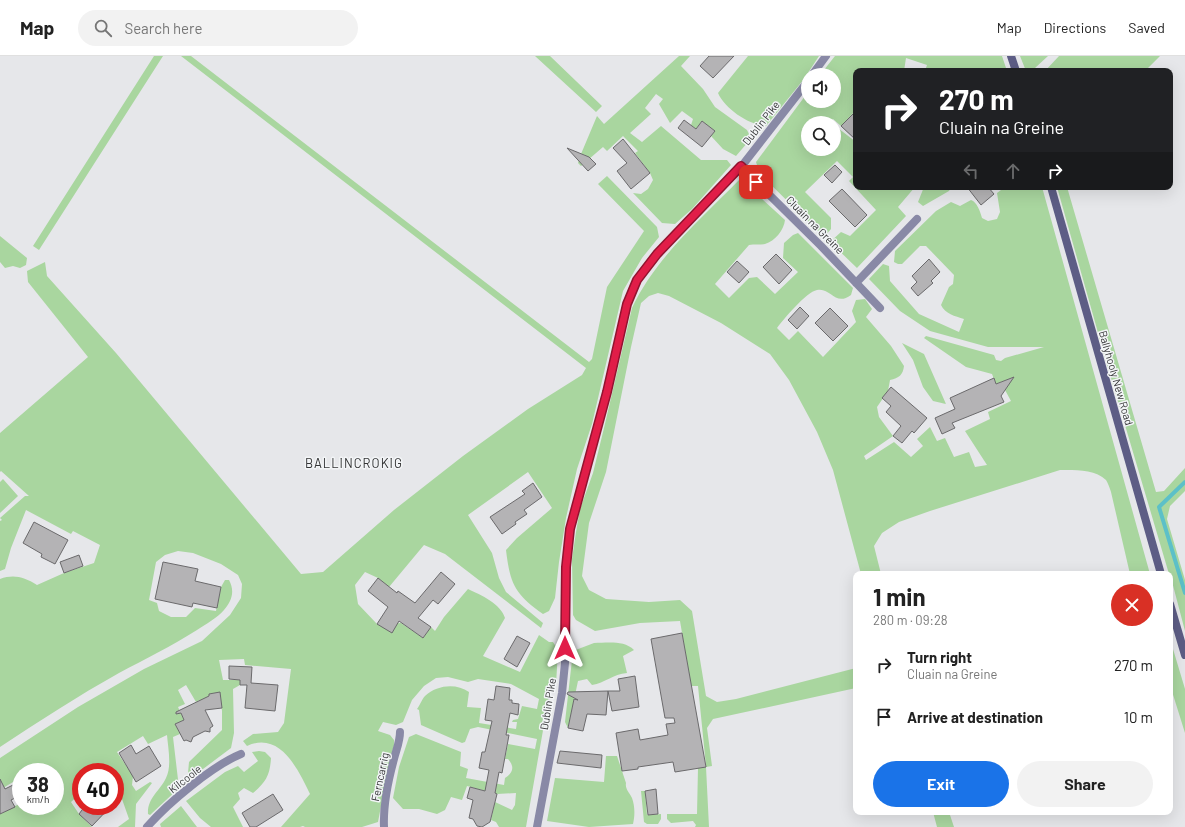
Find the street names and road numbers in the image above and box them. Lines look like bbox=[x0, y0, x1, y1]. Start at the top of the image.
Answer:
street label: Dublin Pike bbox=[739, 98, 782, 147]
street label: Cluain na Greine bbox=[784, 193, 847, 256]
street label: Ballyhooly New Road bbox=[1097, 329, 1136, 427]
street label: Dublin Pike bbox=[537, 677, 558, 731]
street label: Ferncarrig bbox=[368, 751, 391, 802]
street label: Kilcoole bbox=[166, 762, 204, 795]

